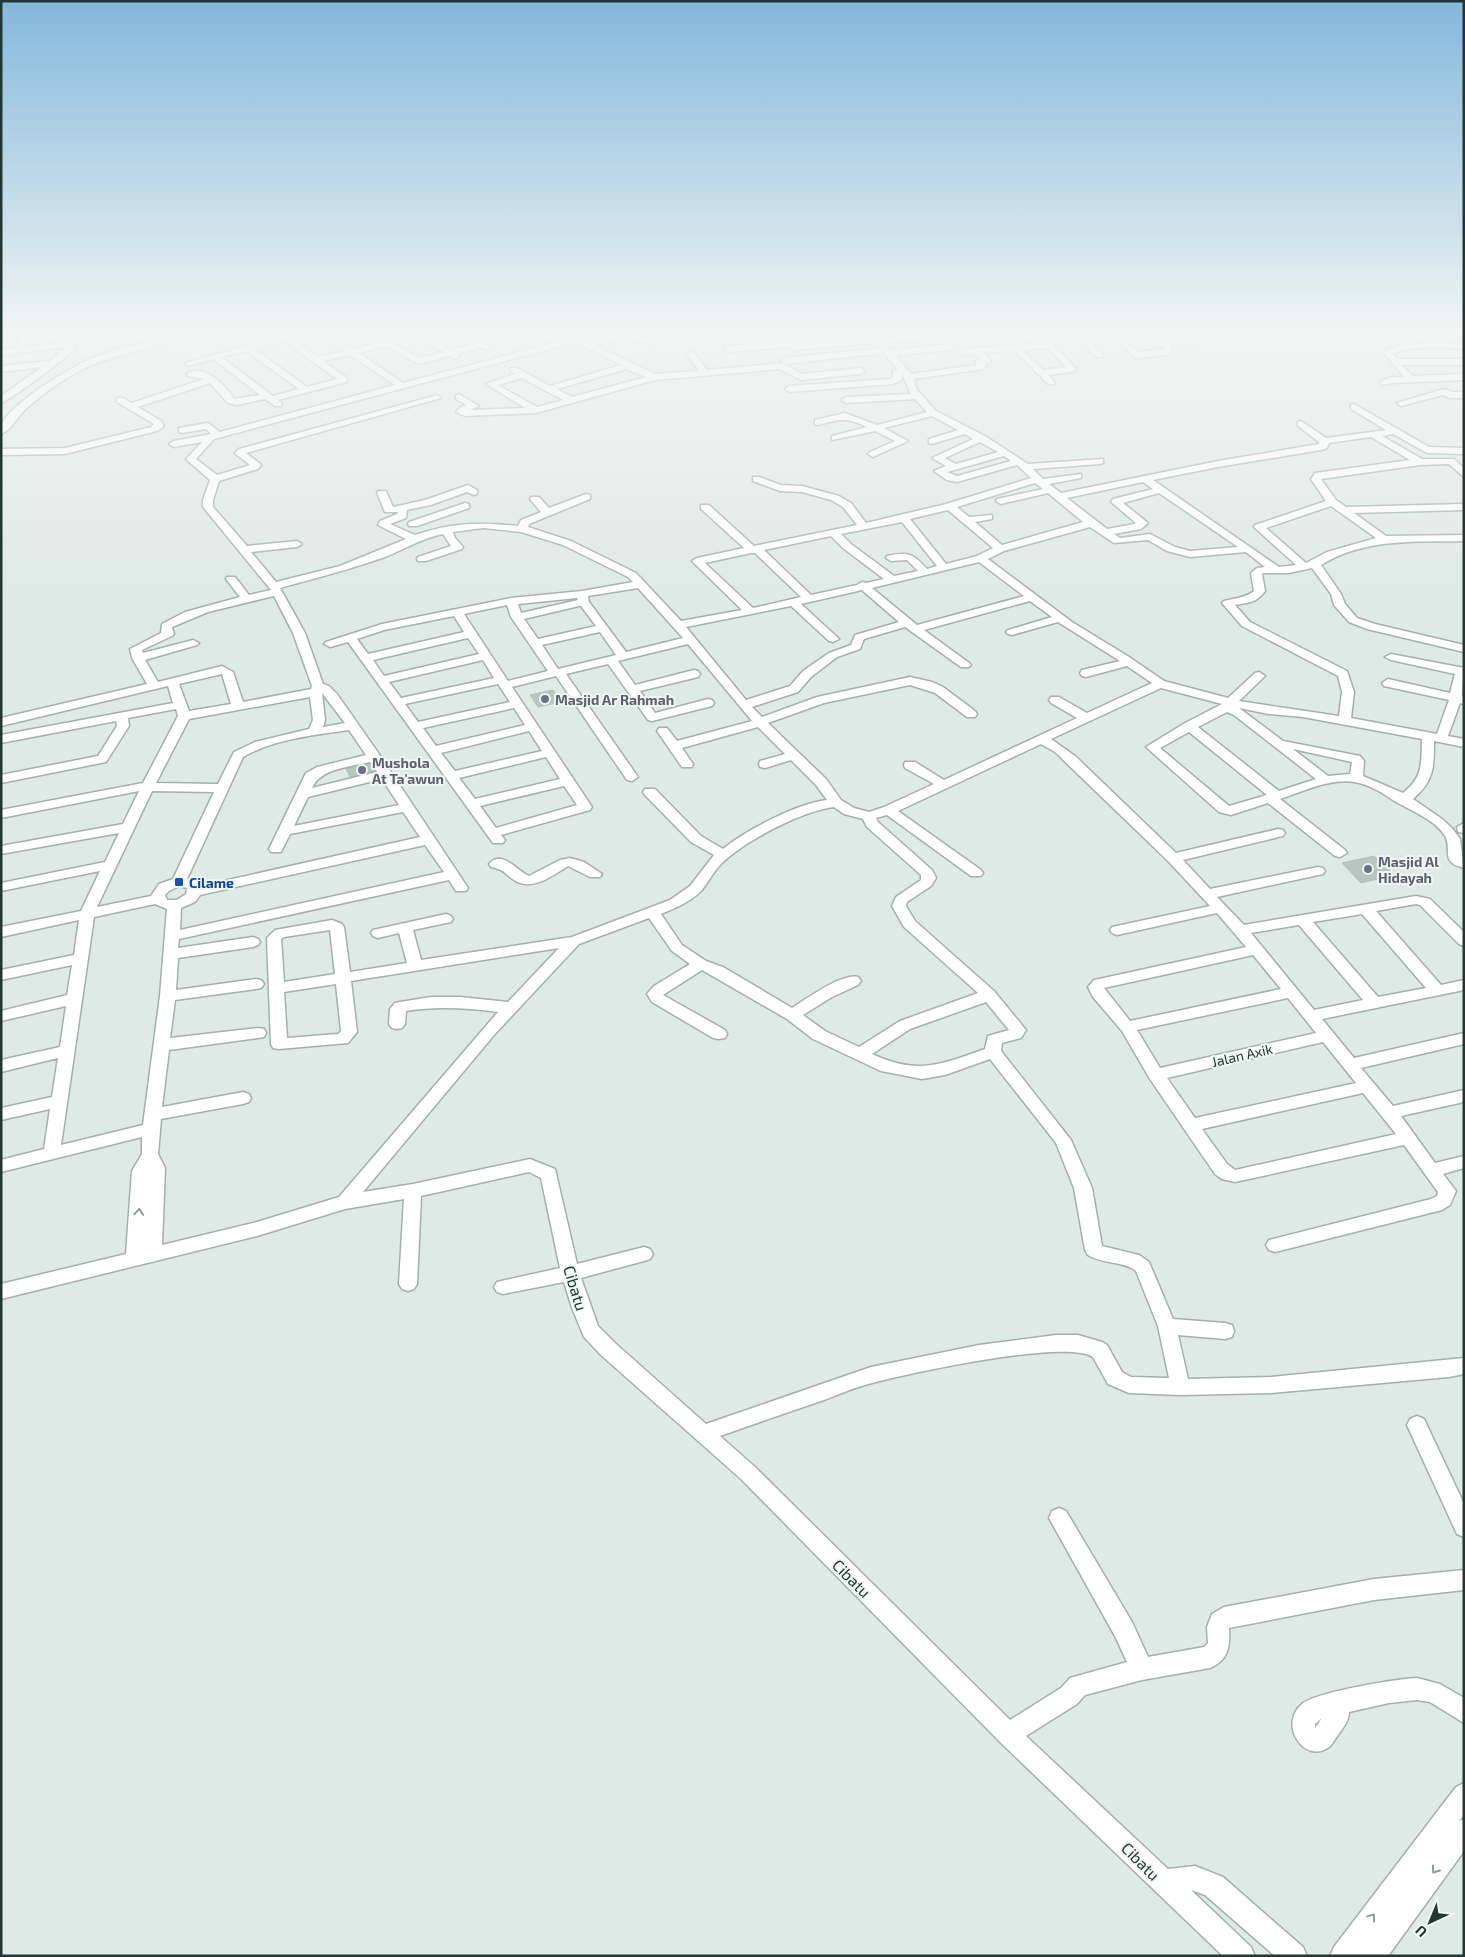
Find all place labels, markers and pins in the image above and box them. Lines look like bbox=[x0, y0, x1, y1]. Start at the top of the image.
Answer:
place label: Masjid Ar Rahmah bbox=[555, 691, 674, 708]
marker: Masjid Ar Rahmah bbox=[539, 693, 551, 705]
place label: Mushola At Ta'awun bbox=[372, 754, 444, 787]
marker: Mushola At Ta'awun bbox=[356, 764, 368, 776]
place label: Masjid Al Hidayah bbox=[1378, 853, 1439, 886]
marker: Masjid Al Hidayah bbox=[1362, 863, 1374, 875]
place label: Cilame bbox=[189, 874, 234, 891]
marker: Cilame bbox=[173, 876, 185, 888]

